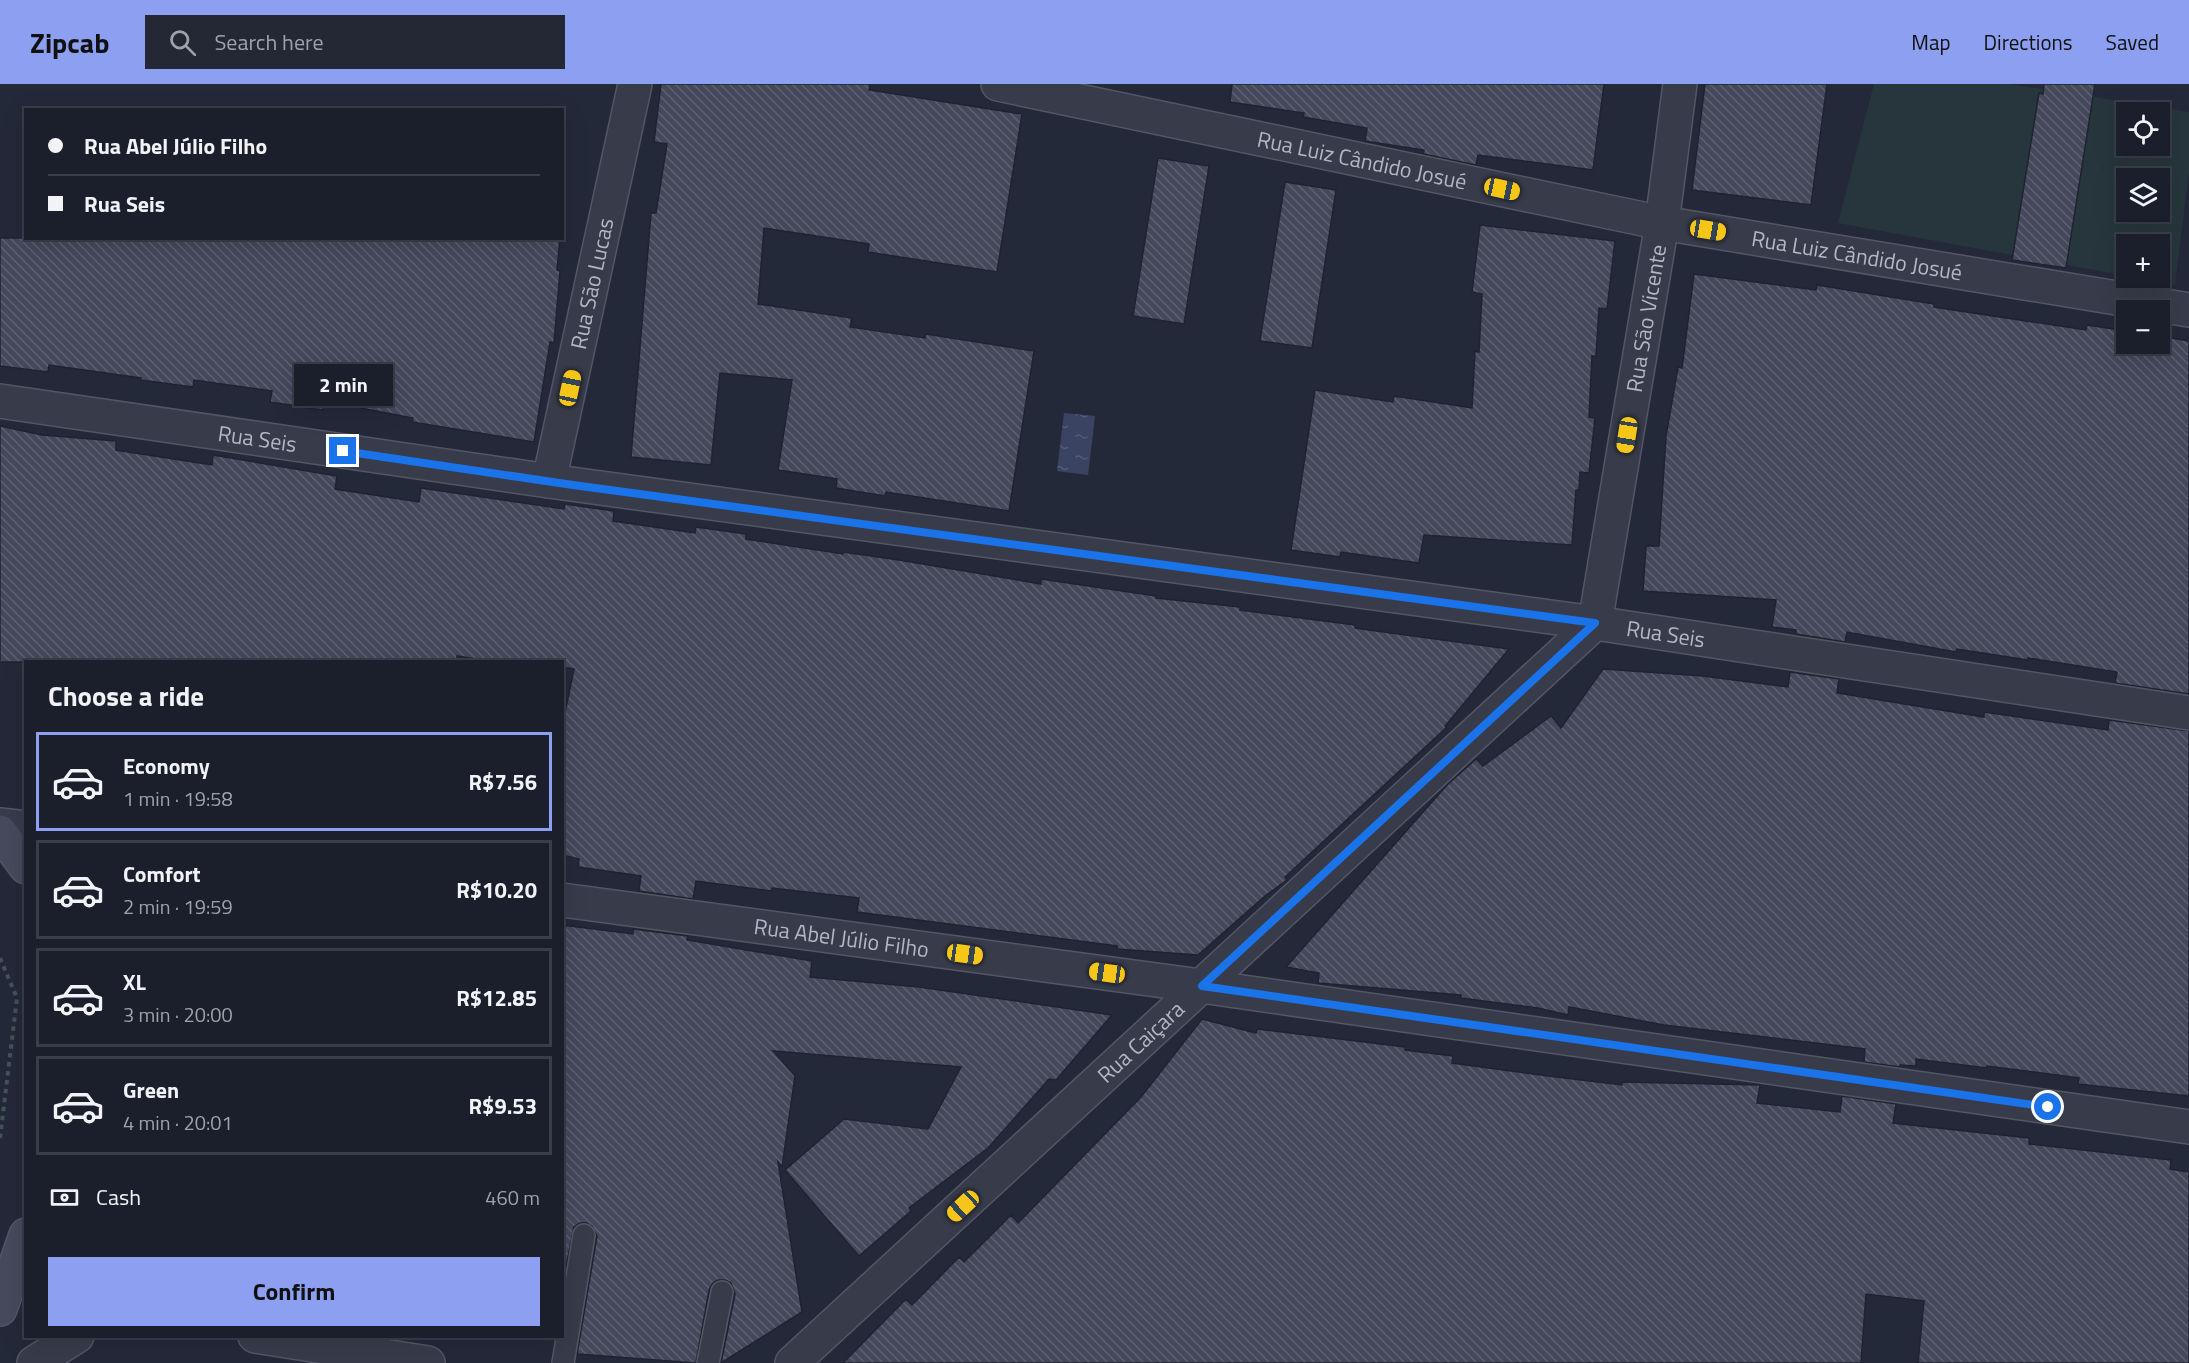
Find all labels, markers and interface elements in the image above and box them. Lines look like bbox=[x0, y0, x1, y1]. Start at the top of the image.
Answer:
search box bbox=[145, 15, 565, 69]
text: Zipcab bbox=[30, 21, 109, 64]
text: Search here bbox=[214, 25, 324, 59]
icon: search bbox=[166, 26, 199, 59]
text: Map bbox=[1911, 26, 1951, 58]
text: Directions bbox=[1984, 26, 2073, 58]
text: Saved bbox=[2106, 26, 2159, 58]
map controls bbox=[2116, 102, 2170, 354]
button: locate bbox=[2116, 102, 2170, 156]
street label: Rua Luiz Cândido Josué bbox=[1254, 122, 1470, 199]
text: Rua Abel Júlio Filho bbox=[84, 129, 267, 163]
button: layers bbox=[2116, 168, 2170, 222]
car bbox=[1483, 176, 1521, 202]
text: Rua Seis bbox=[84, 187, 165, 221]
street label: Rua São Lucas bbox=[561, 215, 623, 352]
car bbox=[1689, 218, 1727, 242]
street label: Rua Luiz Cândido Josué bbox=[1749, 221, 1965, 289]
button: + bbox=[2116, 234, 2170, 288]
street label: Rua São Vicente bbox=[1617, 242, 1675, 395]
button: − bbox=[2116, 300, 2170, 354]
callout: 2 min bbox=[294, 364, 392, 406]
text: 2 min bbox=[319, 369, 368, 400]
car bbox=[557, 369, 583, 407]
street label: Rua Seis bbox=[216, 416, 299, 461]
car bbox=[1615, 416, 1639, 454]
route end bbox=[329, 437, 356, 464]
street label: Rua Seis bbox=[1624, 611, 1707, 656]
text: Choose a ride bbox=[48, 675, 204, 716]
text: Economy bbox=[123, 749, 210, 783]
icon: car bbox=[51, 755, 105, 809]
text: R$7.56 bbox=[468, 765, 537, 799]
text: 1 min · 19:58 bbox=[123, 783, 233, 814]
text: Comfort bbox=[123, 857, 201, 891]
icon: car bbox=[51, 863, 105, 917]
text: R$10.20 bbox=[456, 873, 537, 907]
text: 2 min · 19:59 bbox=[123, 891, 233, 922]
street label: Rua Abel Júlio Filho bbox=[752, 909, 931, 966]
car bbox=[946, 943, 984, 965]
car bbox=[1088, 962, 1126, 984]
text: XL bbox=[123, 965, 146, 999]
icon: car bbox=[51, 971, 105, 1025]
text: R$12.85 bbox=[456, 981, 537, 1015]
street label: Rua Caiçara bbox=[1089, 993, 1192, 1091]
text: 3 min · 20:00 bbox=[123, 999, 233, 1030]
text: Green bbox=[123, 1073, 179, 1107]
icon: car bbox=[51, 1079, 105, 1133]
text: R$9.53 bbox=[468, 1089, 537, 1123]
route start bbox=[2034, 1093, 2061, 1120]
text: 4 min · 20:01 bbox=[123, 1107, 233, 1138]
text: Cash bbox=[96, 1180, 141, 1214]
icon: cash bbox=[48, 1181, 81, 1214]
text: 460 m bbox=[485, 1182, 540, 1213]
car bbox=[944, 1187, 982, 1225]
button: Confirm bbox=[48, 1257, 540, 1326]

